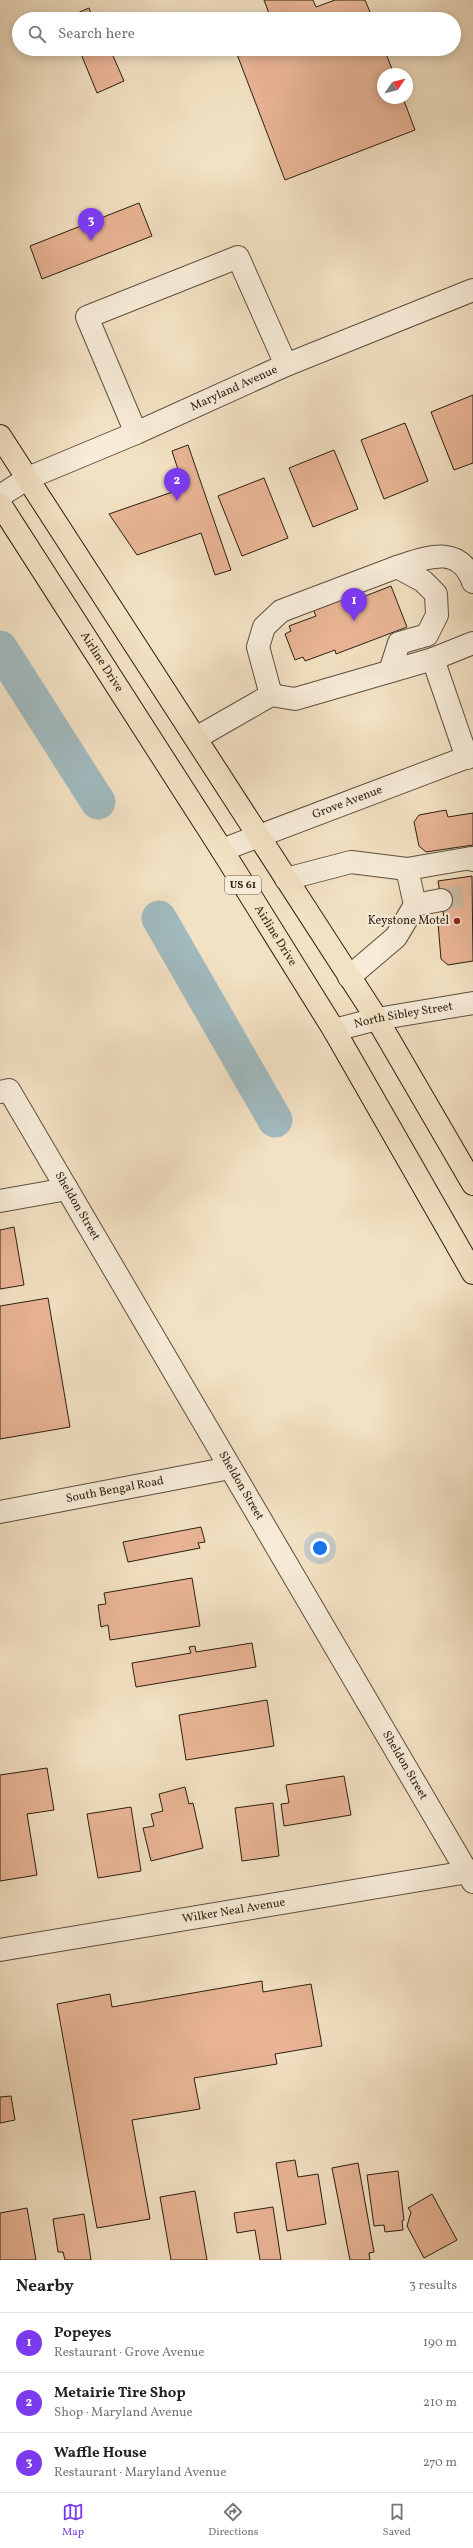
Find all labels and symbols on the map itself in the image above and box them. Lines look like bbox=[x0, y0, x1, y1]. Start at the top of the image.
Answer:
north arrow bbox=[377, 68, 413, 104]
pin: 3 bbox=[78, 208, 104, 241]
street label: Maryland Avenue bbox=[188, 362, 280, 415]
pin: 2 bbox=[164, 468, 190, 501]
pin: 1 bbox=[341, 588, 367, 621]
street label: Airline Drive bbox=[76, 629, 127, 696]
street label: Grove Avenue bbox=[310, 782, 385, 823]
road number: US 61 bbox=[225, 876, 261, 894]
street label: Airline Drive bbox=[250, 902, 300, 969]
place label: Keystone Motel bbox=[368, 913, 449, 929]
marker: Keystone Motel bbox=[452, 916, 462, 926]
street label: North Sibley Street bbox=[352, 999, 454, 1033]
street label: Sheldon Street bbox=[51, 1169, 104, 1244]
street label: Sheldon Street bbox=[214, 1448, 267, 1523]
street label: South Bengal Road bbox=[65, 1473, 165, 1507]
your location bbox=[310, 1538, 330, 1558]
street label: Sheldon Street bbox=[378, 1728, 431, 1803]
street label: Wilker Neal Avenue bbox=[181, 1894, 287, 1927]

